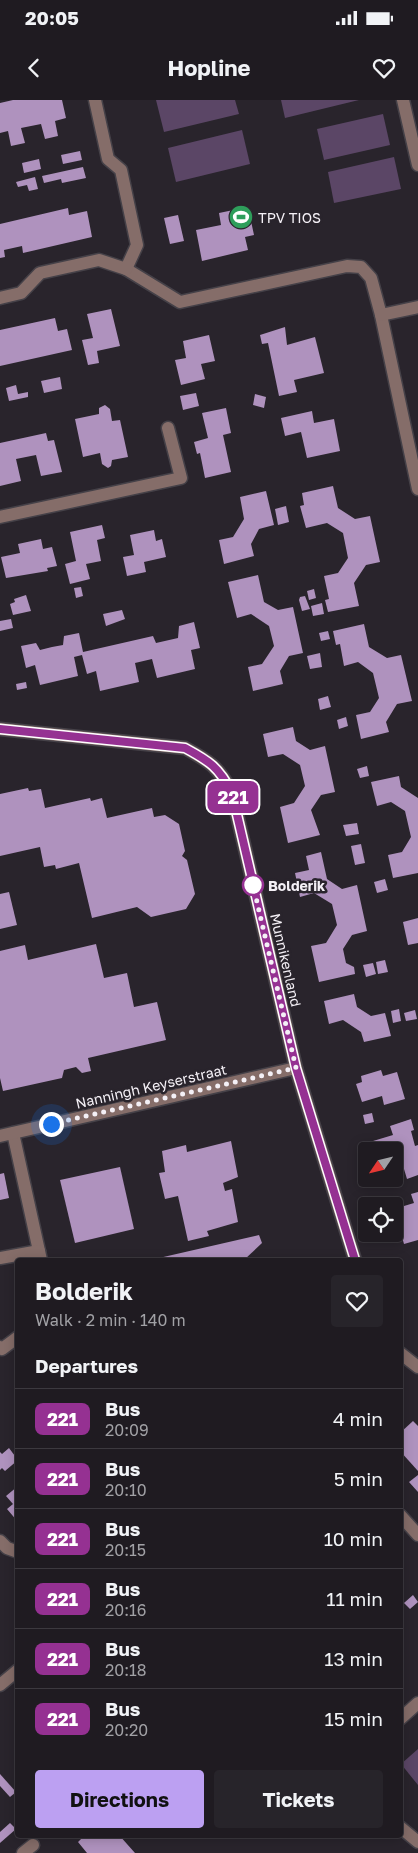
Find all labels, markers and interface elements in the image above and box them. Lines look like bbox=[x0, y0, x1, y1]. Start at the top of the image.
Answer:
text: 20:05 bbox=[25, 6, 79, 29]
icon: back bbox=[20, 54, 48, 82]
text: Hopline bbox=[167, 54, 251, 81]
icon: heart bbox=[370, 54, 398, 82]
sports icon: TPV TIOS bbox=[228, 204, 254, 230]
place label: TPV TIOS bbox=[258, 209, 321, 226]
line badge: 221 bbox=[204, 781, 262, 813]
text: 221 bbox=[217, 786, 249, 808]
marker: Bolderik bbox=[242, 874, 264, 896]
place label: Bolderik bbox=[268, 877, 325, 894]
street label: Munnikenland bbox=[267, 912, 305, 1008]
street label: Nanningh Keyserstraat bbox=[74, 1060, 228, 1112]
your location bbox=[39, 1112, 64, 1137]
north arrow bbox=[358, 1142, 402, 1188]
map controls bbox=[358, 1142, 403, 1242]
button: locate bbox=[358, 1197, 403, 1242]
button: heart bbox=[331, 1275, 383, 1327]
text: Bolderik bbox=[35, 1276, 133, 1305]
text: Walk · 2 min · 140 m bbox=[35, 1310, 186, 1330]
text: Departures bbox=[35, 1354, 138, 1377]
text: Bus bbox=[105, 1397, 140, 1420]
text: 4 min bbox=[333, 1407, 383, 1430]
text: 221 bbox=[47, 1408, 78, 1430]
text: 20:09 bbox=[105, 1420, 149, 1440]
text: Bus bbox=[105, 1457, 140, 1480]
text: 5 min bbox=[334, 1467, 383, 1490]
text: 221 bbox=[47, 1468, 78, 1490]
text: 20:10 bbox=[105, 1480, 147, 1500]
text: Bus bbox=[105, 1517, 140, 1540]
text: 10 min bbox=[324, 1527, 383, 1550]
text: 221 bbox=[47, 1528, 78, 1550]
text: 20:15 bbox=[105, 1540, 146, 1560]
text: Bus bbox=[105, 1577, 140, 1600]
text: 11 min bbox=[326, 1587, 383, 1610]
text: 221 bbox=[47, 1588, 78, 1610]
text: 20:16 bbox=[105, 1600, 146, 1620]
text: Bus bbox=[105, 1637, 140, 1660]
text: 13 min bbox=[324, 1647, 383, 1670]
text: 221 bbox=[47, 1648, 78, 1670]
text: 20:18 bbox=[105, 1660, 147, 1680]
text: Bus bbox=[105, 1697, 140, 1720]
text: 15 min bbox=[324, 1707, 383, 1730]
text: 221 bbox=[47, 1708, 78, 1730]
text: 20:20 bbox=[105, 1720, 148, 1740]
button: Directions bbox=[35, 1770, 204, 1828]
button: Tickets bbox=[214, 1770, 383, 1828]

